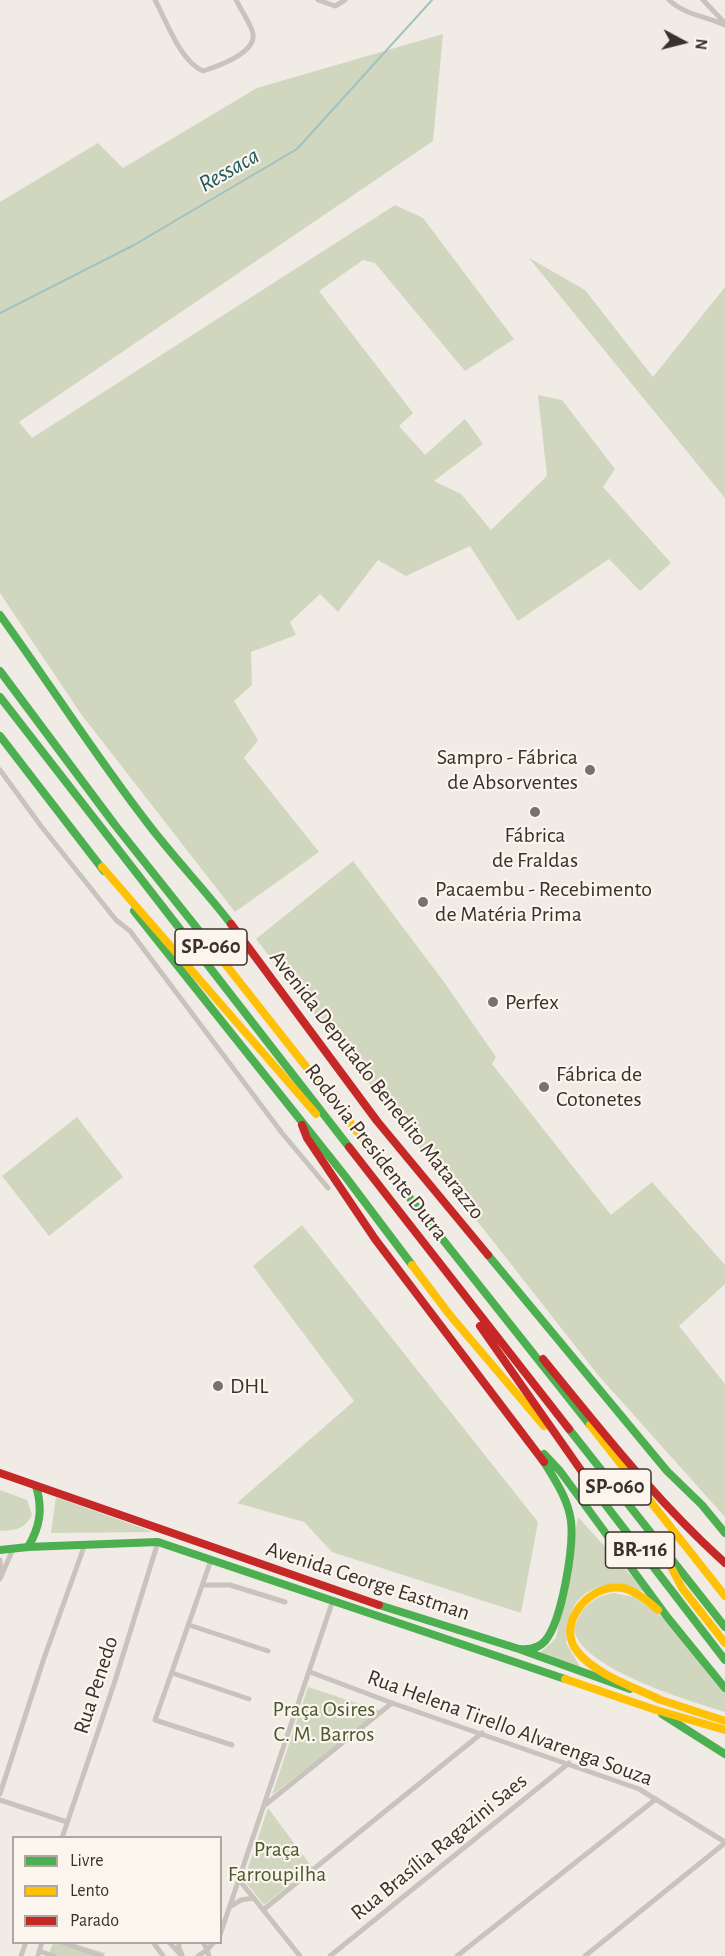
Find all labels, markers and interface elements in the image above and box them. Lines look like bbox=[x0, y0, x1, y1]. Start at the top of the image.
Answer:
north arrow bbox=[653, 12, 713, 72]
text: N bbox=[692, 38, 709, 51]
water label: Ressaca bbox=[194, 141, 264, 199]
place label: Sampro - Fábrica de Absorventes bbox=[437, 744, 578, 796]
marker: Sampro - Fábrica de Absorventes bbox=[583, 763, 597, 777]
marker: Fábrica de Fraldas bbox=[528, 805, 542, 819]
place label: Fábrica de Fraldas bbox=[492, 822, 578, 873]
place label: Pacaembu - Recebimento de Matéria Prima bbox=[435, 876, 652, 927]
marker: Pacaembu - Recebimento de Matéria Prima bbox=[416, 895, 430, 909]
road number: SP-060 bbox=[175, 929, 247, 965]
street label: Avenida Deputado Benedito Matarazzo bbox=[264, 945, 490, 1225]
place label: Perfex bbox=[505, 989, 559, 1015]
marker: Perfex bbox=[486, 995, 500, 1009]
street label: Rodovia Presidente Dutra bbox=[299, 1058, 453, 1246]
place label: Fábrica de Cotonetes bbox=[556, 1061, 642, 1112]
marker: Fábrica de Cotonetes bbox=[537, 1080, 551, 1094]
place label: DHL bbox=[230, 1373, 268, 1399]
marker: DHL bbox=[211, 1379, 225, 1393]
road number: SP-060 bbox=[579, 1469, 651, 1505]
road number: BR-116 bbox=[606, 1532, 674, 1568]
street label: Avenida George Eastman bbox=[263, 1536, 473, 1626]
street label: Rua Penedo bbox=[68, 1633, 124, 1737]
street label: Rua Helena Tirello Alvarenga Souza bbox=[364, 1664, 656, 1792]
park label: Praça Osires C. M. Barros bbox=[272, 1696, 376, 1748]
street label: Rua Brasília Ragazini Saes bbox=[346, 1768, 532, 1926]
legend bbox=[12, 1836, 222, 1944]
park label: Praça Farroupilha bbox=[228, 1836, 326, 1888]
text: Livre bbox=[70, 1852, 104, 1870]
text: Lento bbox=[70, 1882, 109, 1900]
text: Parado bbox=[70, 1912, 119, 1930]

